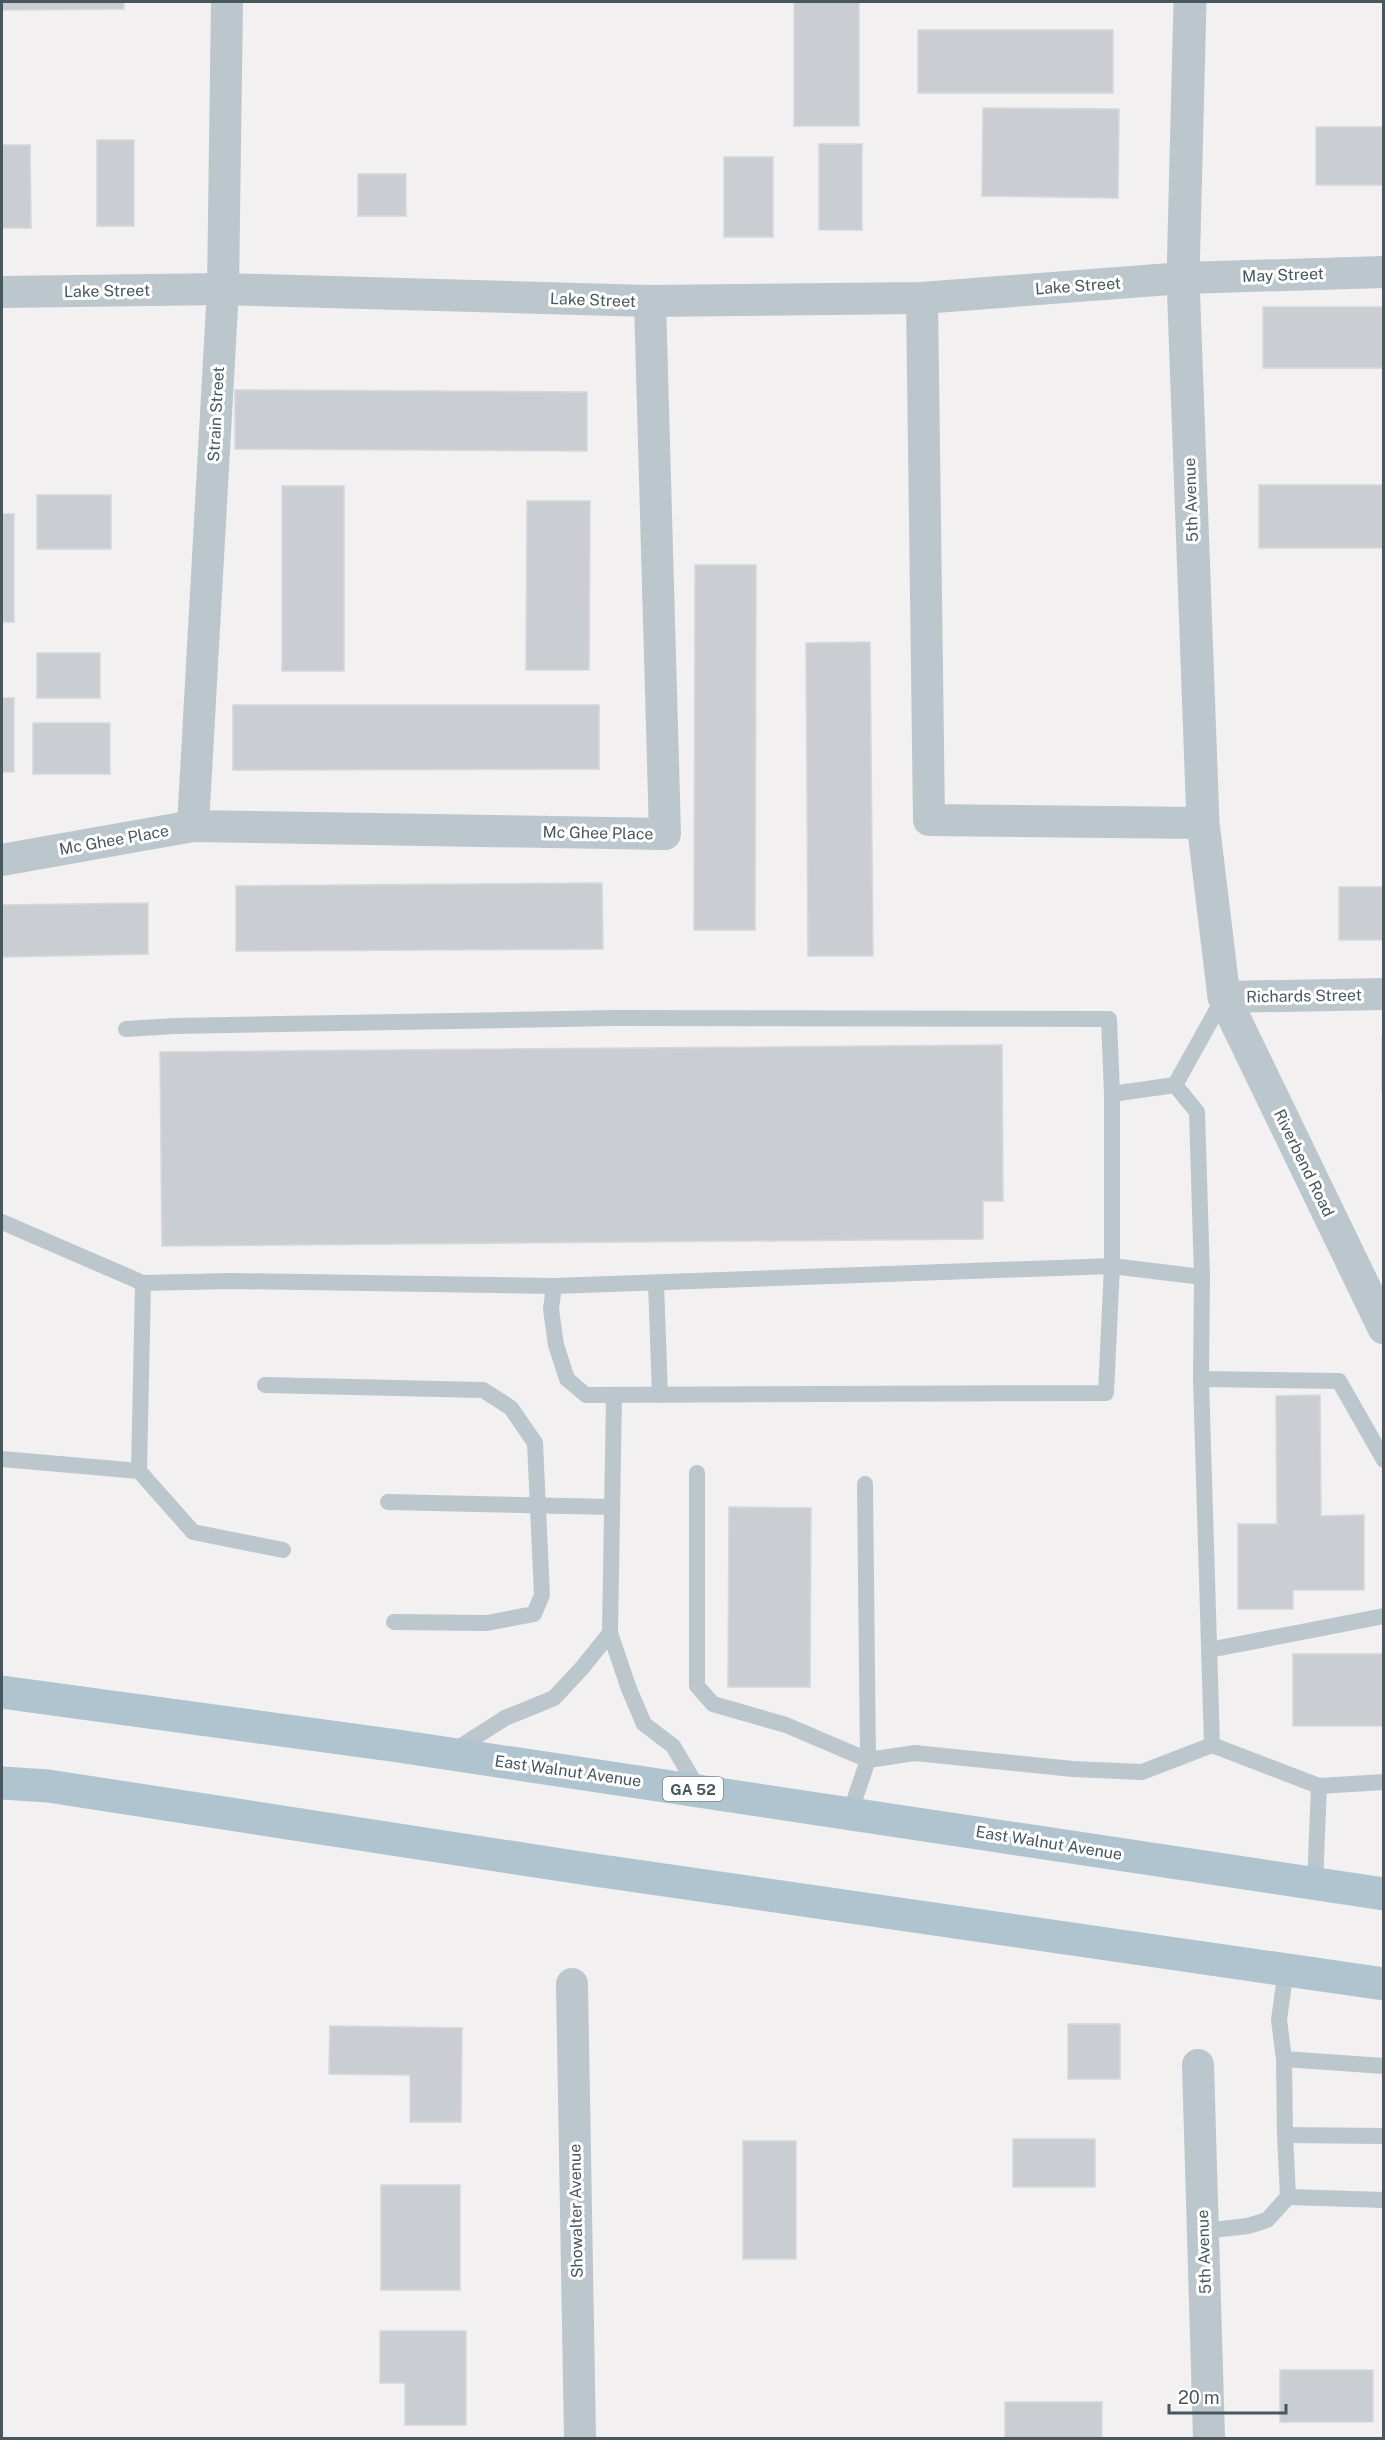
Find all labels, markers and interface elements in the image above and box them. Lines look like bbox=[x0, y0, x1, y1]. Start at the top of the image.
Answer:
street label: May Street bbox=[1242, 264, 1324, 286]
street label: Lake Street bbox=[1034, 274, 1122, 298]
street label: Lake Street bbox=[64, 281, 150, 301]
street label: Lake Street bbox=[550, 289, 636, 311]
street label: Strain Street bbox=[204, 366, 228, 462]
street label: 5th Avenue bbox=[1180, 457, 1202, 543]
street label: Mc Ghee Place bbox=[58, 821, 170, 859]
street label: Mc Ghee Place bbox=[542, 823, 654, 843]
street label: Richards Street bbox=[1246, 985, 1362, 1007]
street label: Riverbend Road bbox=[1270, 1106, 1338, 1220]
street label: East Walnut Avenue bbox=[493, 1751, 643, 1791]
road number: GA 52 bbox=[663, 1777, 723, 1801]
street label: East Walnut Avenue bbox=[974, 1822, 1124, 1864]
street label: Showalter Avenue bbox=[565, 2144, 587, 2278]
street label: 5th Avenue bbox=[1193, 2209, 1215, 2295]
scale bar bbox=[1169, 2377, 1286, 2415]
text: 20 m bbox=[1178, 2387, 1220, 2408]

